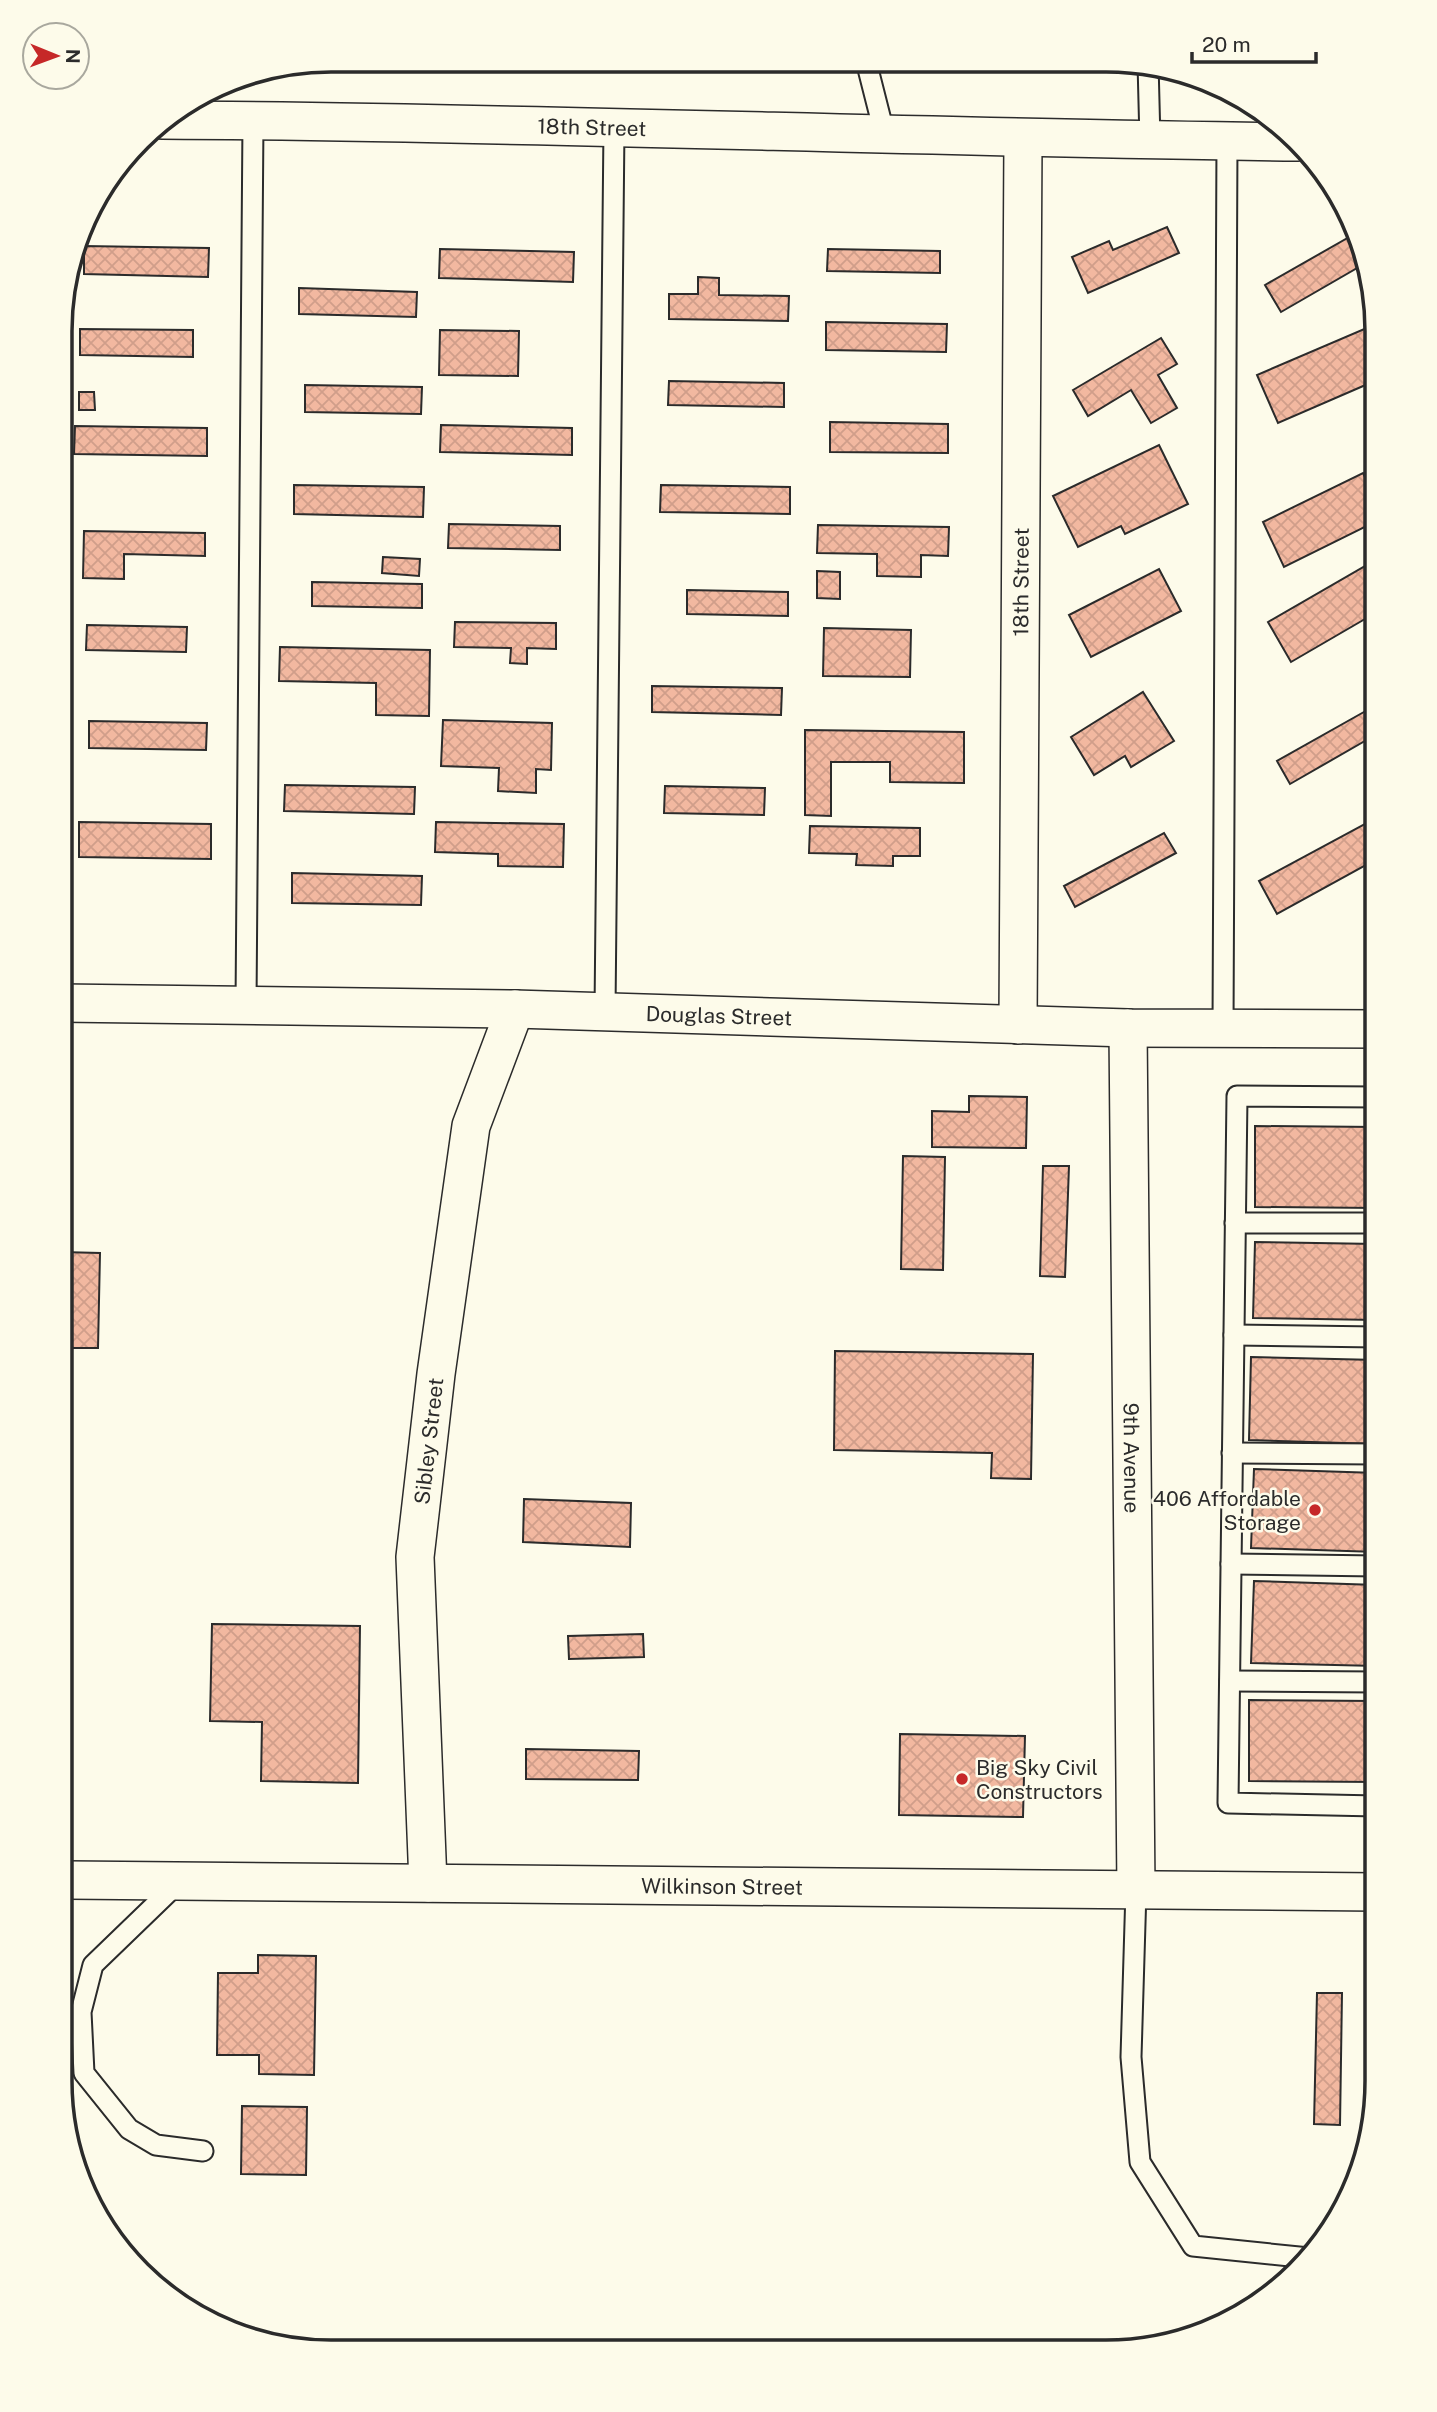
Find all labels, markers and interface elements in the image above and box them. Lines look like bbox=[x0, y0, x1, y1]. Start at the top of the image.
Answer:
north arrow bbox=[21, 21, 91, 91]
scale bar bbox=[1192, 21, 1316, 65]
text: 20 m bbox=[1202, 32, 1251, 57]
text: N bbox=[62, 49, 84, 64]
street label: 18th Street bbox=[537, 113, 647, 141]
street label: 18th Street bbox=[1008, 527, 1033, 637]
street label: Douglas Street bbox=[645, 1001, 792, 1030]
street label: Sibley Street bbox=[409, 1376, 448, 1506]
street label: 9th Avenue bbox=[1119, 1403, 1145, 1513]
place label: 406 Affordable Storage bbox=[1153, 1486, 1301, 1535]
marker: 406 Affordable Storage bbox=[1307, 1502, 1323, 1518]
place label: Big Sky Civil Constructors bbox=[976, 1755, 1103, 1804]
marker: Big Sky Civil Constructors bbox=[954, 1771, 970, 1787]
street label: Wilkinson Street bbox=[641, 1873, 803, 1899]

